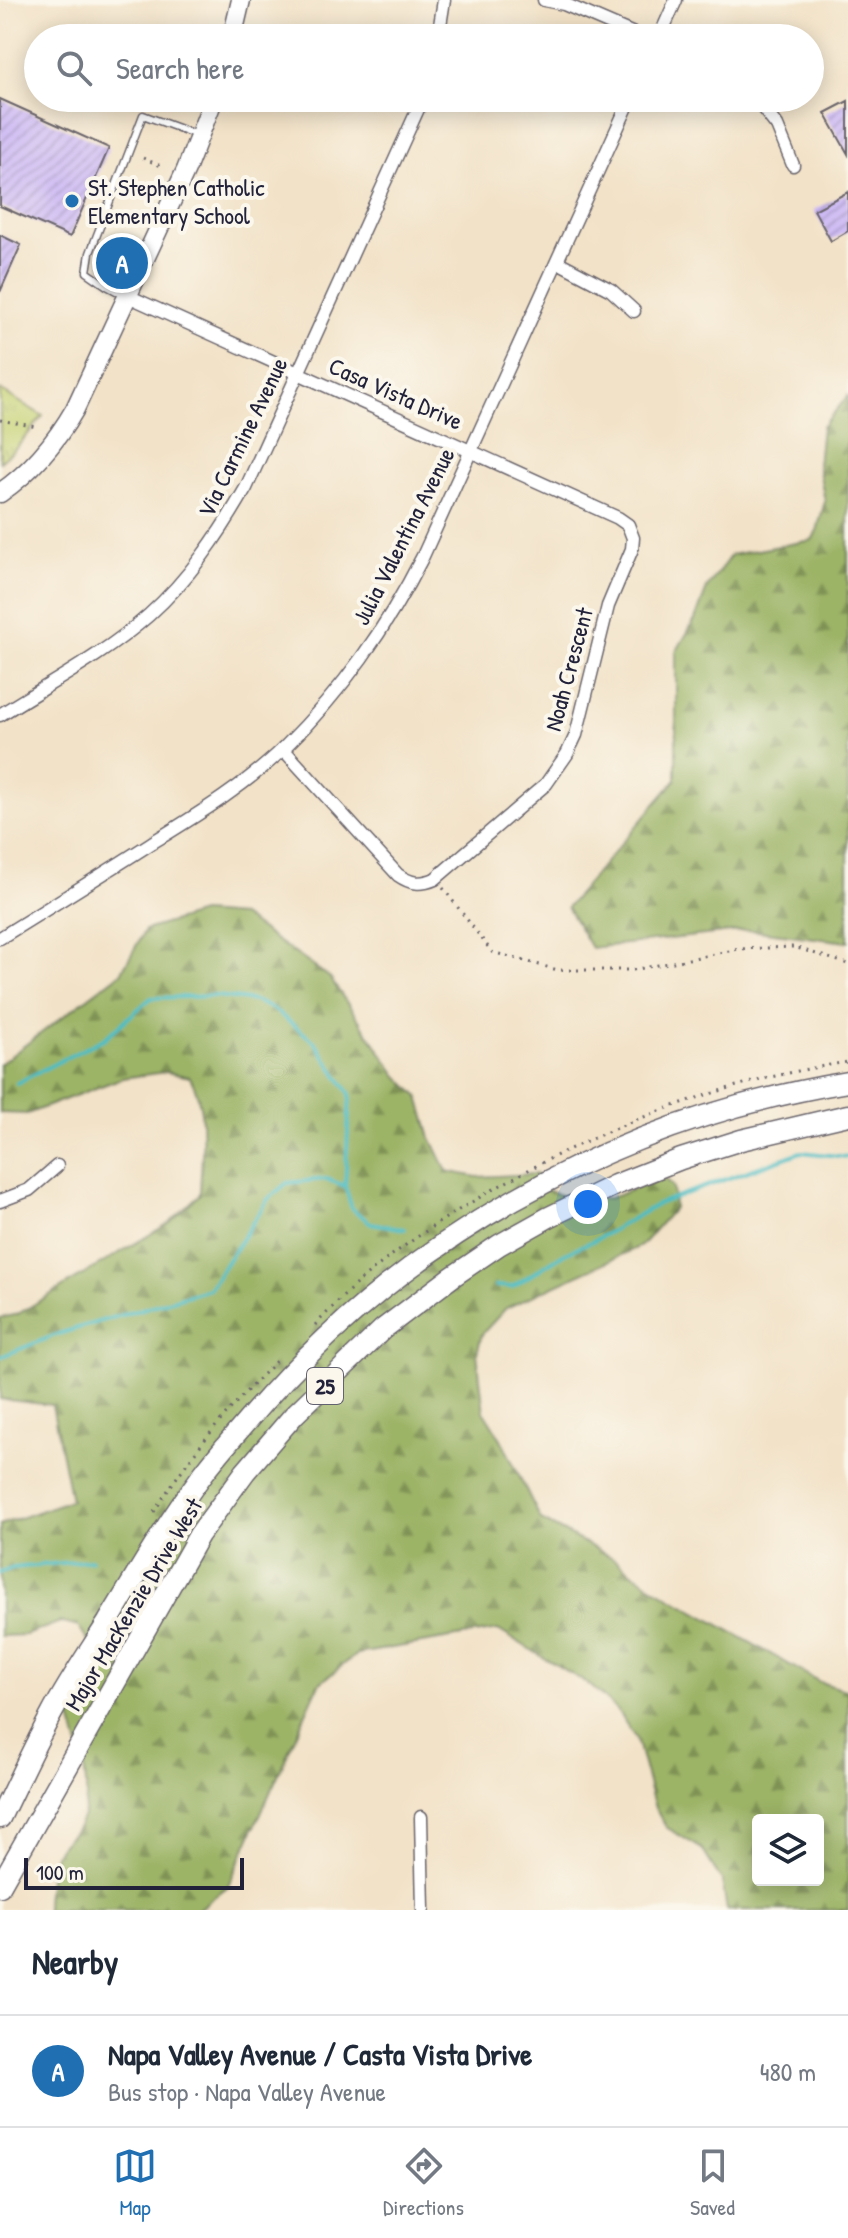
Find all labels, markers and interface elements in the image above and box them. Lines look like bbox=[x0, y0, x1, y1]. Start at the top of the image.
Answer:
search box bbox=[24, 24, 824, 112]
icon: search bbox=[52, 46, 96, 90]
text: Search here bbox=[116, 48, 244, 88]
place label: St. Stephen Catholic Elementary School bbox=[88, 171, 265, 231]
marker: St. Stephen Catholic Elementary School bbox=[63, 192, 81, 210]
pin: A bbox=[96, 233, 148, 293]
street label: Casa Vista Drive bbox=[324, 349, 468, 437]
street label: Via Carmine Avenue bbox=[189, 351, 295, 522]
street label: Julia Valentina Avenue bbox=[344, 441, 462, 630]
street label: Noah Crescent bbox=[536, 603, 600, 734]
your location bbox=[568, 1184, 608, 1224]
road number: 25 bbox=[307, 1368, 343, 1404]
street label: Major MacKenzie Drive West bbox=[57, 1491, 210, 1716]
map controls bbox=[752, 1814, 824, 1886]
button: layers bbox=[752, 1814, 824, 1886]
scale bar bbox=[24, 1854, 244, 1890]
text: 100 m bbox=[36, 1857, 84, 1887]
text: Nearby bbox=[32, 1939, 118, 1985]
text: Napa Valley Avenue / Casta Vista Drive bbox=[108, 2034, 532, 2074]
text: A bbox=[52, 2054, 64, 2089]
text: 480 m bbox=[760, 2054, 816, 2089]
text: Bus stop · Napa Valley Avenue bbox=[108, 2074, 386, 2109]
tab: Map bbox=[113, 2144, 157, 2222]
tab: Directions bbox=[383, 2144, 464, 2222]
tab: Saved bbox=[690, 2144, 735, 2222]

